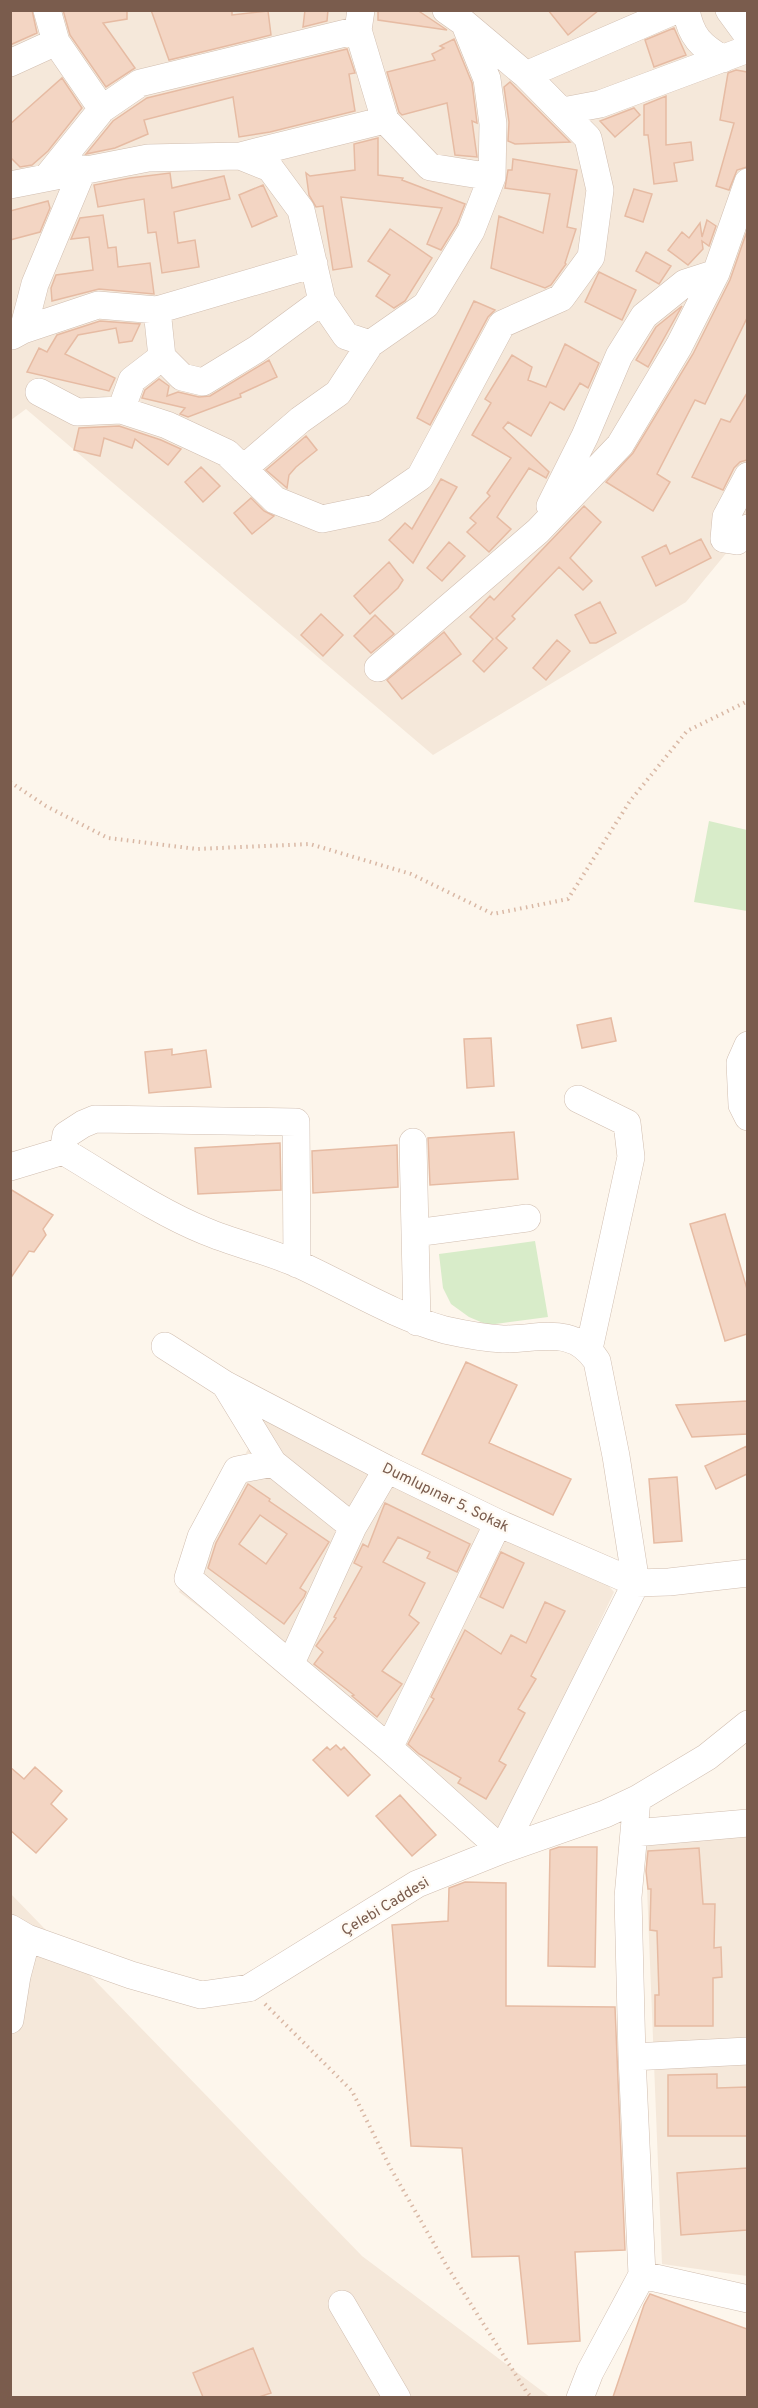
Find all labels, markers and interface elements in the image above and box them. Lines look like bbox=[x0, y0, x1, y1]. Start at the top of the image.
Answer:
street label: Dumlupınar 5. Sokak bbox=[379, 1459, 512, 1537]
street label: Çelebi Caddesi bbox=[338, 1874, 433, 1941]

